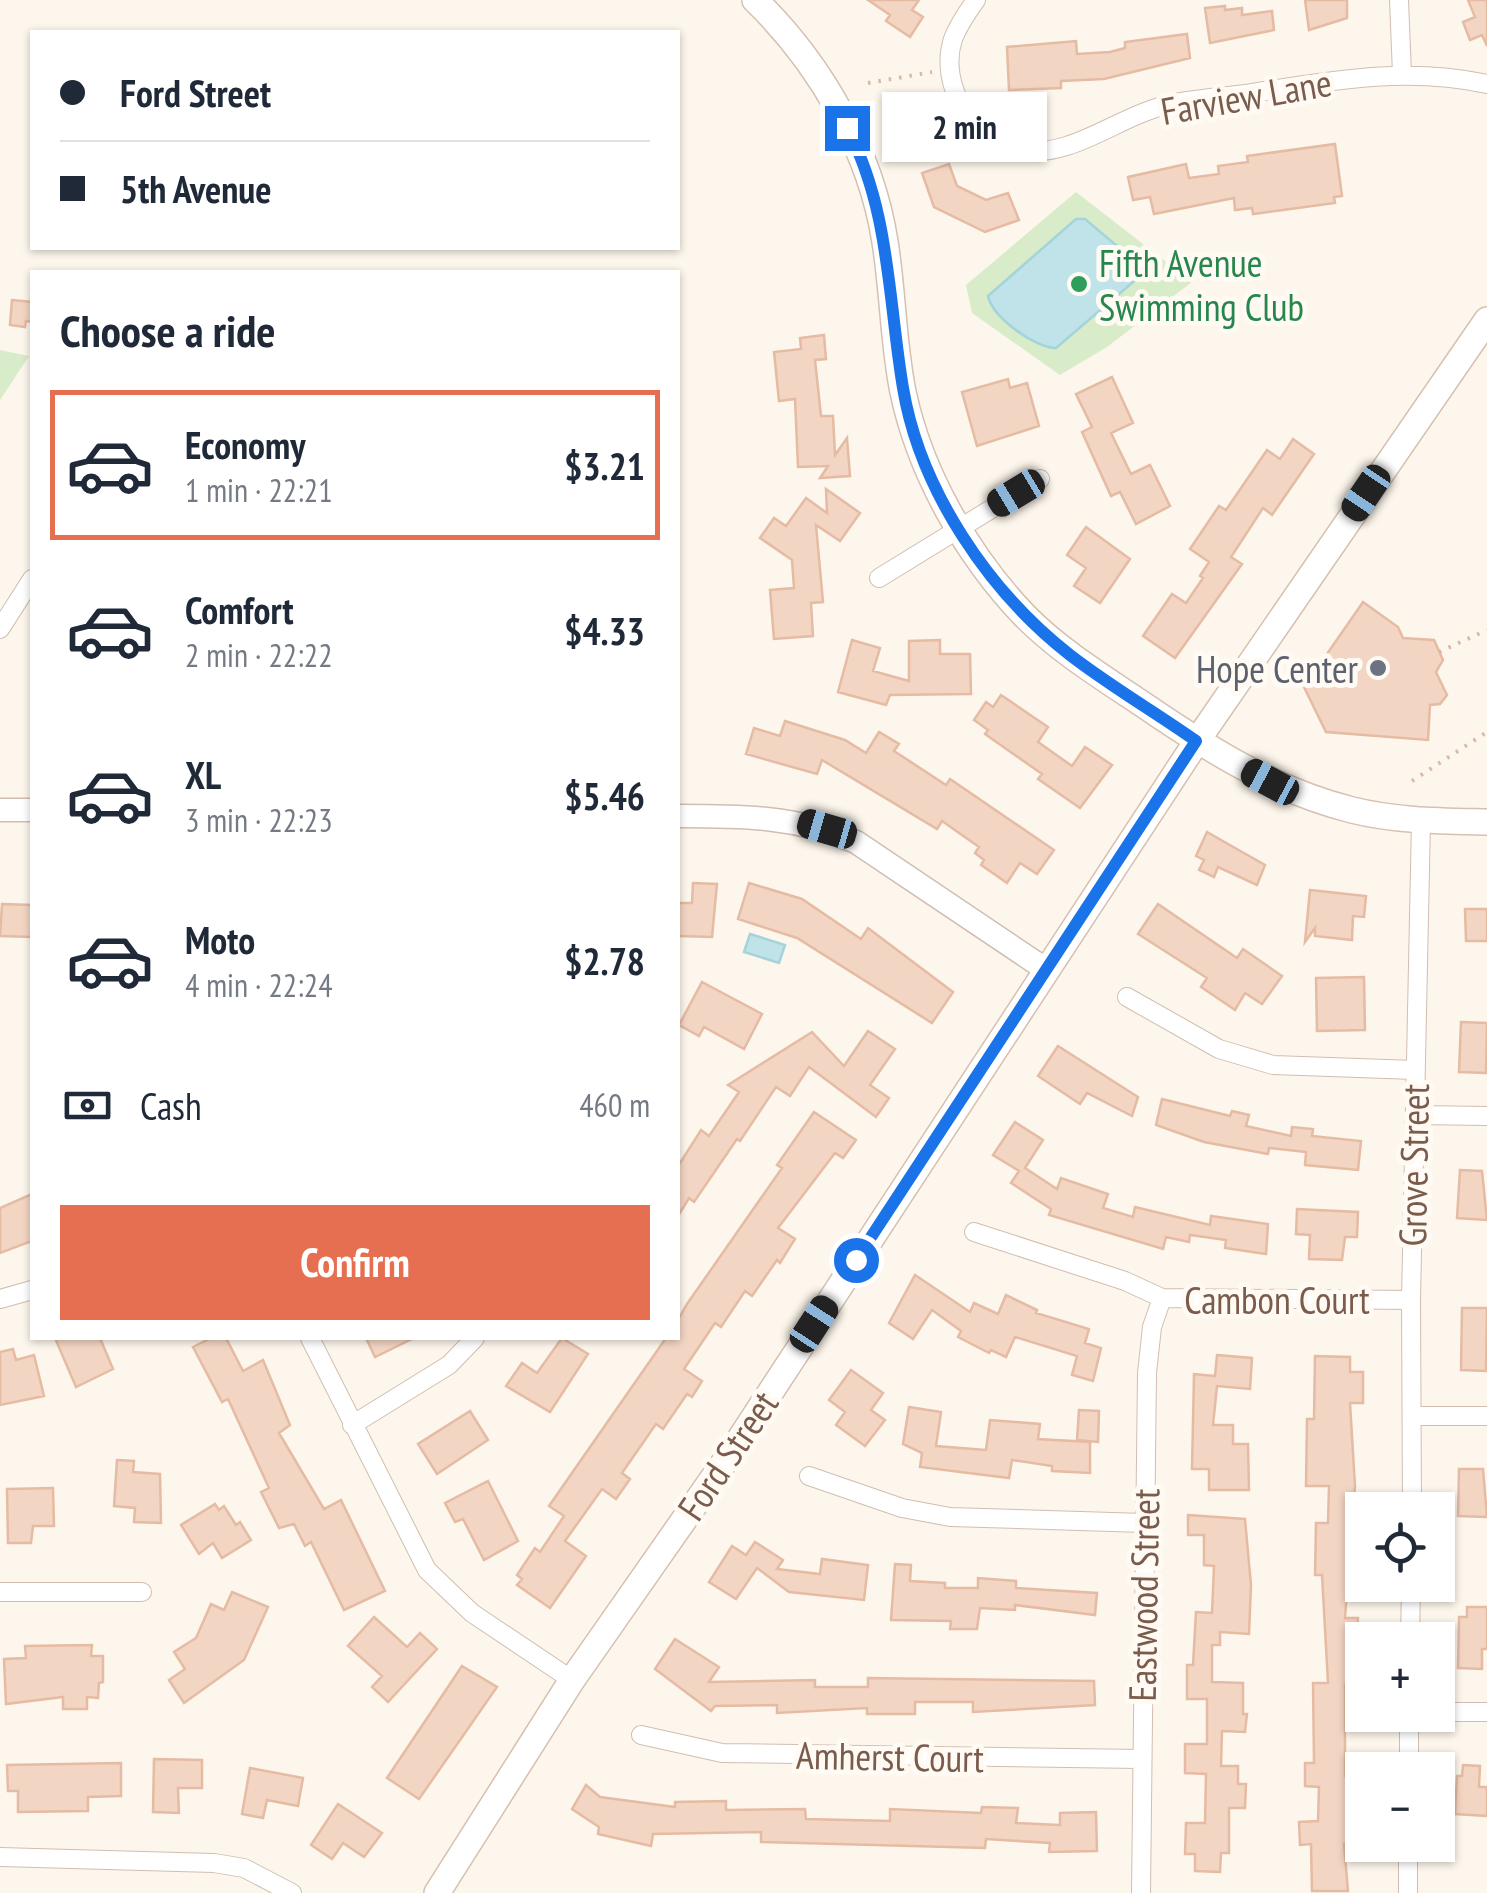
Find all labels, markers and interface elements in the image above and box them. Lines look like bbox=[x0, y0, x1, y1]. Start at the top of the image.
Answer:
street label: Farview Lane bbox=[1157, 57, 1335, 135]
text: Ford Street bbox=[120, 68, 271, 117]
callout: 2 min bbox=[882, 93, 1047, 163]
route end bbox=[825, 106, 870, 151]
text: 2 min bbox=[932, 106, 997, 148]
text: 5th Avenue bbox=[120, 164, 271, 213]
place label: Fifth Avenue Swimming Club bbox=[1099, 238, 1304, 331]
marker: Fifth Avenue Swimming Club bbox=[1068, 273, 1090, 295]
text: Choose a ride bbox=[60, 301, 275, 359]
icon: car bbox=[65, 420, 155, 510]
text: Economy bbox=[185, 420, 305, 469]
text: $3.21 bbox=[564, 441, 645, 490]
car bbox=[1337, 460, 1395, 526]
car bbox=[983, 465, 1049, 521]
text: 1 min · 22:21 bbox=[185, 469, 333, 511]
icon: car bbox=[65, 585, 155, 675]
text: Comfort bbox=[185, 585, 294, 634]
text: $4.33 bbox=[564, 606, 645, 655]
text: 2 min · 22:22 bbox=[185, 634, 333, 676]
place label: Hope Center bbox=[1196, 644, 1359, 693]
marker: Hope Center bbox=[1367, 657, 1389, 679]
icon: car bbox=[65, 750, 155, 840]
text: XL bbox=[185, 750, 221, 799]
car bbox=[1236, 755, 1304, 809]
text: $5.46 bbox=[564, 771, 645, 820]
text: 3 min · 22:23 bbox=[185, 799, 333, 841]
car bbox=[794, 806, 860, 852]
icon: car bbox=[65, 915, 155, 1005]
text: Moto bbox=[185, 915, 255, 964]
text: $2.78 bbox=[564, 936, 645, 985]
text: 4 min · 22:24 bbox=[185, 964, 333, 1006]
icon: cash bbox=[60, 1078, 115, 1133]
text: Cash bbox=[140, 1081, 202, 1130]
street label: Grove Street bbox=[1387, 1083, 1439, 1247]
text: 460 m bbox=[579, 1084, 650, 1126]
button: Confirm bbox=[60, 1205, 650, 1320]
route start bbox=[834, 1238, 879, 1283]
street label: Cambon Court bbox=[1184, 1275, 1370, 1324]
car bbox=[785, 1291, 843, 1357]
street label: Ford Street bbox=[666, 1380, 788, 1529]
street label: Eastwood Street bbox=[1117, 1488, 1169, 1702]
map controls bbox=[1345, 1492, 1455, 1862]
button: locate bbox=[1345, 1492, 1455, 1602]
button: + bbox=[1345, 1622, 1455, 1732]
street label: Amherst Court bbox=[796, 1730, 985, 1782]
button: − bbox=[1345, 1752, 1455, 1862]

